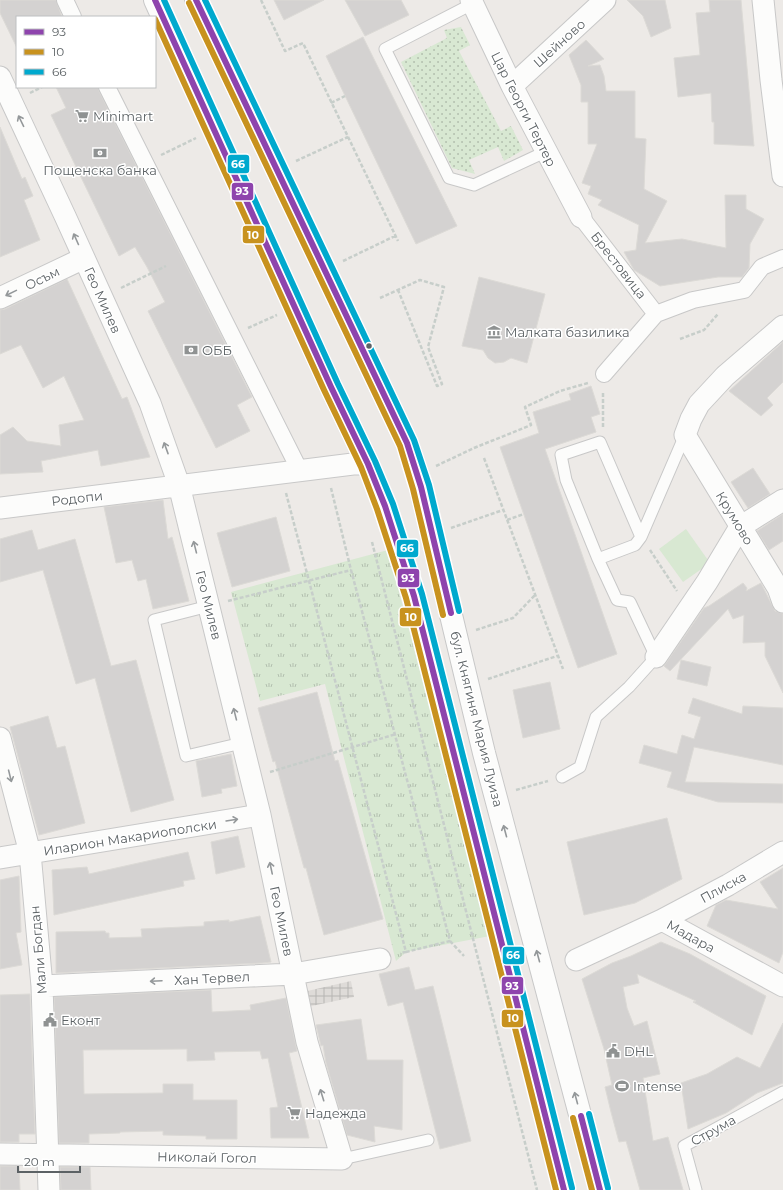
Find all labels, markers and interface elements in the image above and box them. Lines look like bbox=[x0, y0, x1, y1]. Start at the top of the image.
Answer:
legend bbox=[16, 16, 156, 88]
street label: Шейново bbox=[530, 16, 588, 70]
text: 93 bbox=[52, 24, 66, 39]
text: 10 bbox=[52, 44, 64, 59]
street label: Цар Георги Тертер bbox=[488, 49, 560, 169]
text: 66 bbox=[52, 64, 67, 79]
supermarket icon: Minimart bbox=[74, 108, 90, 124]
place label: Minimart bbox=[93, 108, 153, 124]
one-way arrow bbox=[17, 115, 24, 127]
bank icon: Пощенска банка bbox=[92, 145, 108, 161]
line badge: 66 bbox=[227, 154, 250, 174]
text: 66 bbox=[231, 157, 245, 171]
place label: Пощенска банка bbox=[43, 162, 157, 178]
line badge: 93 bbox=[231, 182, 254, 201]
text: 93 bbox=[235, 184, 249, 198]
line badge: 10 bbox=[242, 225, 265, 244]
text: 10 bbox=[247, 228, 259, 242]
street label: Брестовица bbox=[588, 228, 650, 302]
one-way arrow bbox=[72, 233, 79, 245]
street label: Осъм bbox=[22, 263, 62, 293]
street label: Гео Милев bbox=[81, 264, 125, 336]
one-way arrow bbox=[5, 290, 17, 297]
museum icon: Малката базилика bbox=[486, 324, 502, 340]
place label: Малката базилика bbox=[505, 324, 630, 340]
unlabelled marker bbox=[364, 341, 374, 351]
bank icon: ОББ bbox=[183, 342, 199, 358]
place label: ОББ bbox=[202, 342, 232, 358]
one-way arrow bbox=[162, 442, 170, 454]
street label: Родопи bbox=[50, 487, 104, 509]
street label: Крумово bbox=[713, 488, 757, 548]
line badge: 66 bbox=[396, 539, 419, 558]
one-way arrow bbox=[190, 540, 198, 553]
text: 66 bbox=[400, 541, 414, 555]
line badge: 93 bbox=[397, 568, 420, 588]
street label: Гео Милев bbox=[193, 569, 225, 642]
text: 93 bbox=[401, 571, 415, 585]
line badge: 10 bbox=[399, 607, 422, 627]
text: 10 bbox=[405, 610, 417, 624]
street label: бул. Княгиня Мария Луиза bbox=[447, 629, 507, 809]
one-way arrow bbox=[231, 707, 239, 720]
one-way arrow bbox=[6, 769, 14, 782]
street label: Иларион Макариополски bbox=[42, 815, 218, 859]
one-way arrow bbox=[225, 816, 238, 824]
one-way arrow bbox=[500, 825, 508, 838]
one-way arrow bbox=[266, 861, 274, 874]
street label: Плиска bbox=[697, 868, 749, 906]
street label: Гео Милев bbox=[267, 885, 297, 958]
street label: Мали Богдан bbox=[26, 905, 50, 995]
street label: Мадара bbox=[664, 916, 718, 956]
line badge: 66 bbox=[502, 946, 525, 965]
text: 66 bbox=[506, 948, 520, 962]
one-way arrow bbox=[534, 950, 541, 963]
street label: Хан Тервел bbox=[174, 968, 250, 988]
line badge: 93 bbox=[501, 976, 524, 995]
one-way arrow bbox=[150, 977, 163, 984]
text: 93 bbox=[505, 979, 519, 993]
line badge: 10 bbox=[501, 1009, 524, 1028]
text: 10 bbox=[507, 1011, 519, 1025]
public building icon: Еконт bbox=[42, 1012, 58, 1028]
place label: Еконт bbox=[61, 1012, 101, 1028]
public building icon: DHL bbox=[605, 1043, 621, 1059]
place label: DHL bbox=[624, 1043, 653, 1059]
sports icon: Intense bbox=[614, 1078, 630, 1094]
place label: Intense bbox=[633, 1078, 682, 1094]
one-way arrow bbox=[318, 1089, 326, 1101]
one-way arrow bbox=[572, 1092, 579, 1105]
supermarket icon: Надежда bbox=[286, 1105, 302, 1121]
place label: Надежда bbox=[305, 1105, 366, 1121]
street label: Струма bbox=[688, 1111, 738, 1149]
scale bar bbox=[18, 1148, 80, 1174]
street label: Николай Гогол bbox=[157, 1148, 257, 1166]
text: 20 m bbox=[24, 1154, 55, 1169]

